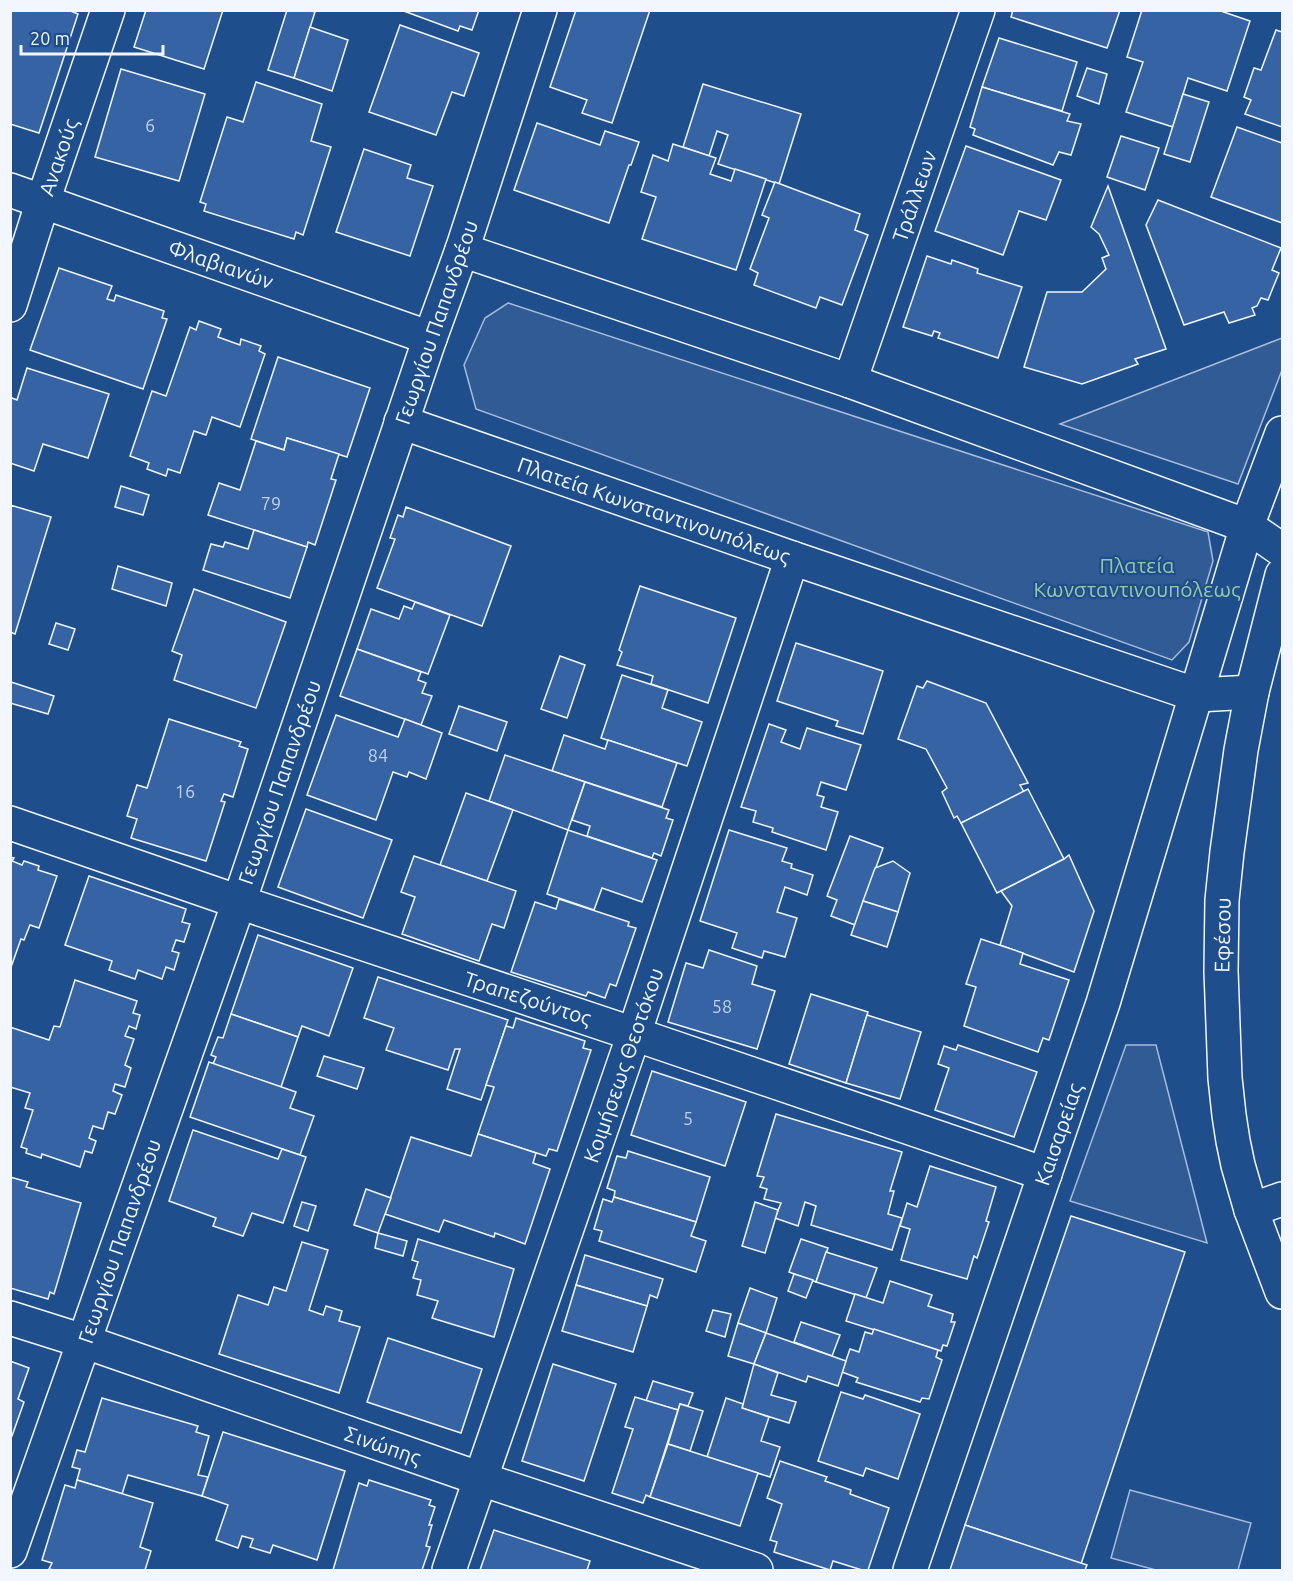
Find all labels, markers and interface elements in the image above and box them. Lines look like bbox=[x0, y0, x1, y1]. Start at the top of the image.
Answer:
scale bar bbox=[21, 18, 164, 56]
text: 20 m bbox=[30, 28, 70, 48]
street label: Ανακούς bbox=[34, 115, 83, 199]
house number: 6 bbox=[145, 115, 155, 135]
street label: Τράλλεων bbox=[887, 147, 941, 245]
street label: Γεωργίου Παπανδρέου bbox=[390, 217, 482, 427]
street label: Φλαβιανών bbox=[165, 235, 277, 293]
street label: Πλατεία Κωνσταντινουπόλεως bbox=[514, 452, 794, 568]
house number: 79 bbox=[261, 493, 281, 513]
park label: Πλατεία Κωνσταντινουπόλεως bbox=[1033, 553, 1241, 601]
street label: Γεωργίου Παπανδρέου bbox=[233, 677, 325, 887]
house number: 84 bbox=[368, 745, 388, 765]
house number: 16 bbox=[175, 781, 195, 801]
street label: Εφέσου bbox=[1209, 897, 1235, 973]
street label: Κοιμήσεως Θεοτόκου bbox=[578, 964, 668, 1166]
street label: Τραπεζούντος bbox=[461, 966, 595, 1030]
house number: 58 bbox=[712, 996, 732, 1016]
street label: Καισαρείας bbox=[1029, 1079, 1087, 1188]
house number: 5 bbox=[683, 1108, 693, 1128]
street label: Γεωργίου Παπανδρέου bbox=[73, 1136, 165, 1346]
street label: Σινώπης bbox=[342, 1421, 425, 1469]

